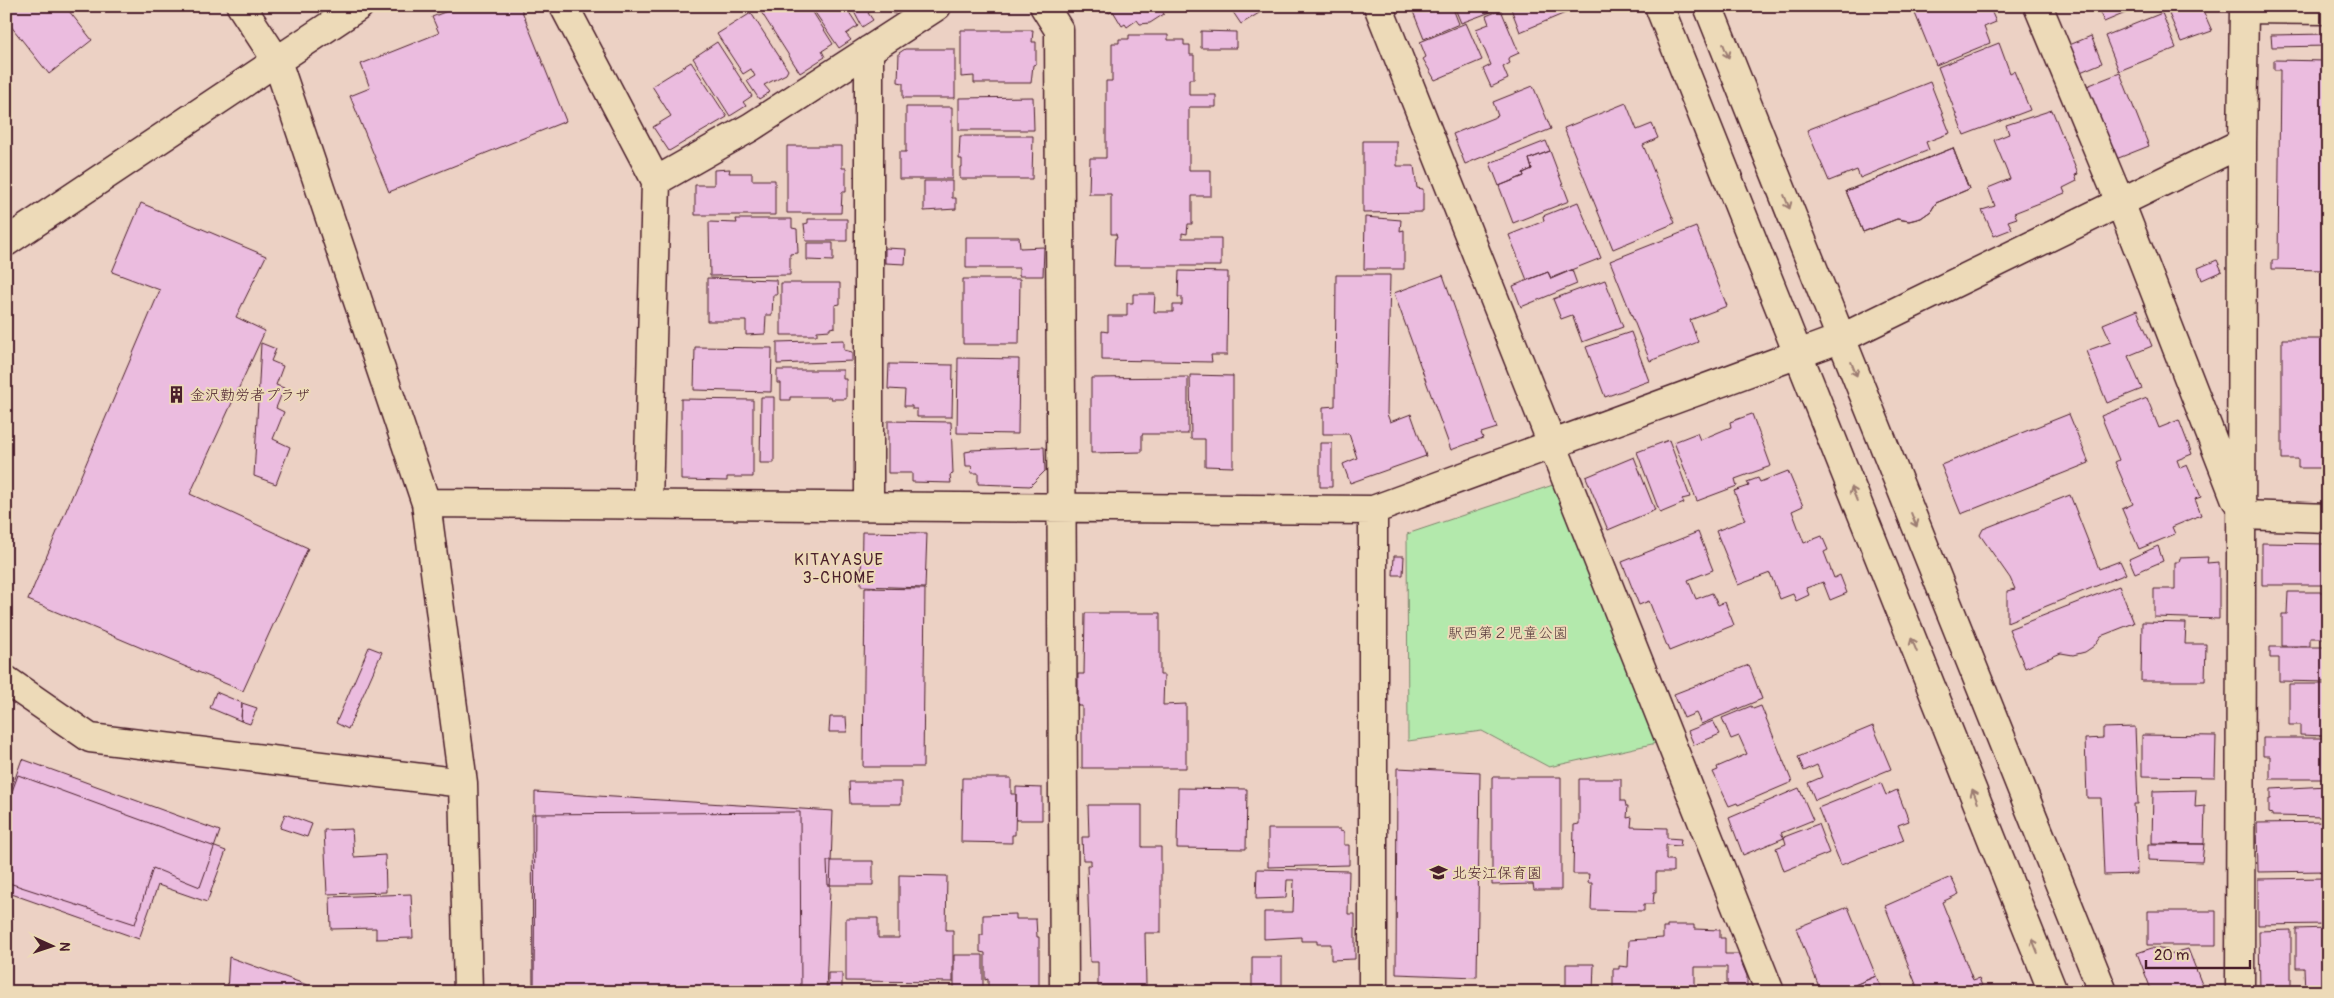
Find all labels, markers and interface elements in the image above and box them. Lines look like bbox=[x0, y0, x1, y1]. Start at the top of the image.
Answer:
one-way arrow bbox=[1722, 43, 1732, 58]
one-way arrow bbox=[1783, 194, 1793, 209]
one-way arrow bbox=[1850, 361, 1859, 376]
building icon: 金沢勤労者プラザ bbox=[166, 385, 186, 405]
place label: 金沢勤労者プラザ bbox=[190, 386, 310, 405]
one-way arrow bbox=[1849, 487, 1858, 502]
one-way arrow bbox=[1910, 512, 1920, 527]
district label: KITAYASUE 3-CHOME bbox=[794, 550, 884, 588]
park label: 駅西第２児童公園 bbox=[1448, 624, 1568, 643]
one-way arrow bbox=[1909, 638, 1919, 653]
one-way arrow bbox=[1969, 788, 1978, 803]
school or university icon: 北安江保育園 bbox=[1428, 863, 1448, 883]
place label: 北安江保育園 bbox=[1452, 864, 1542, 883]
north arrow bbox=[28, 920, 78, 970]
scale bar bbox=[2146, 938, 2250, 970]
one-way arrow bbox=[2030, 939, 2039, 955]
text: N bbox=[56, 941, 73, 952]
text: 20 m bbox=[2154, 946, 2189, 965]

